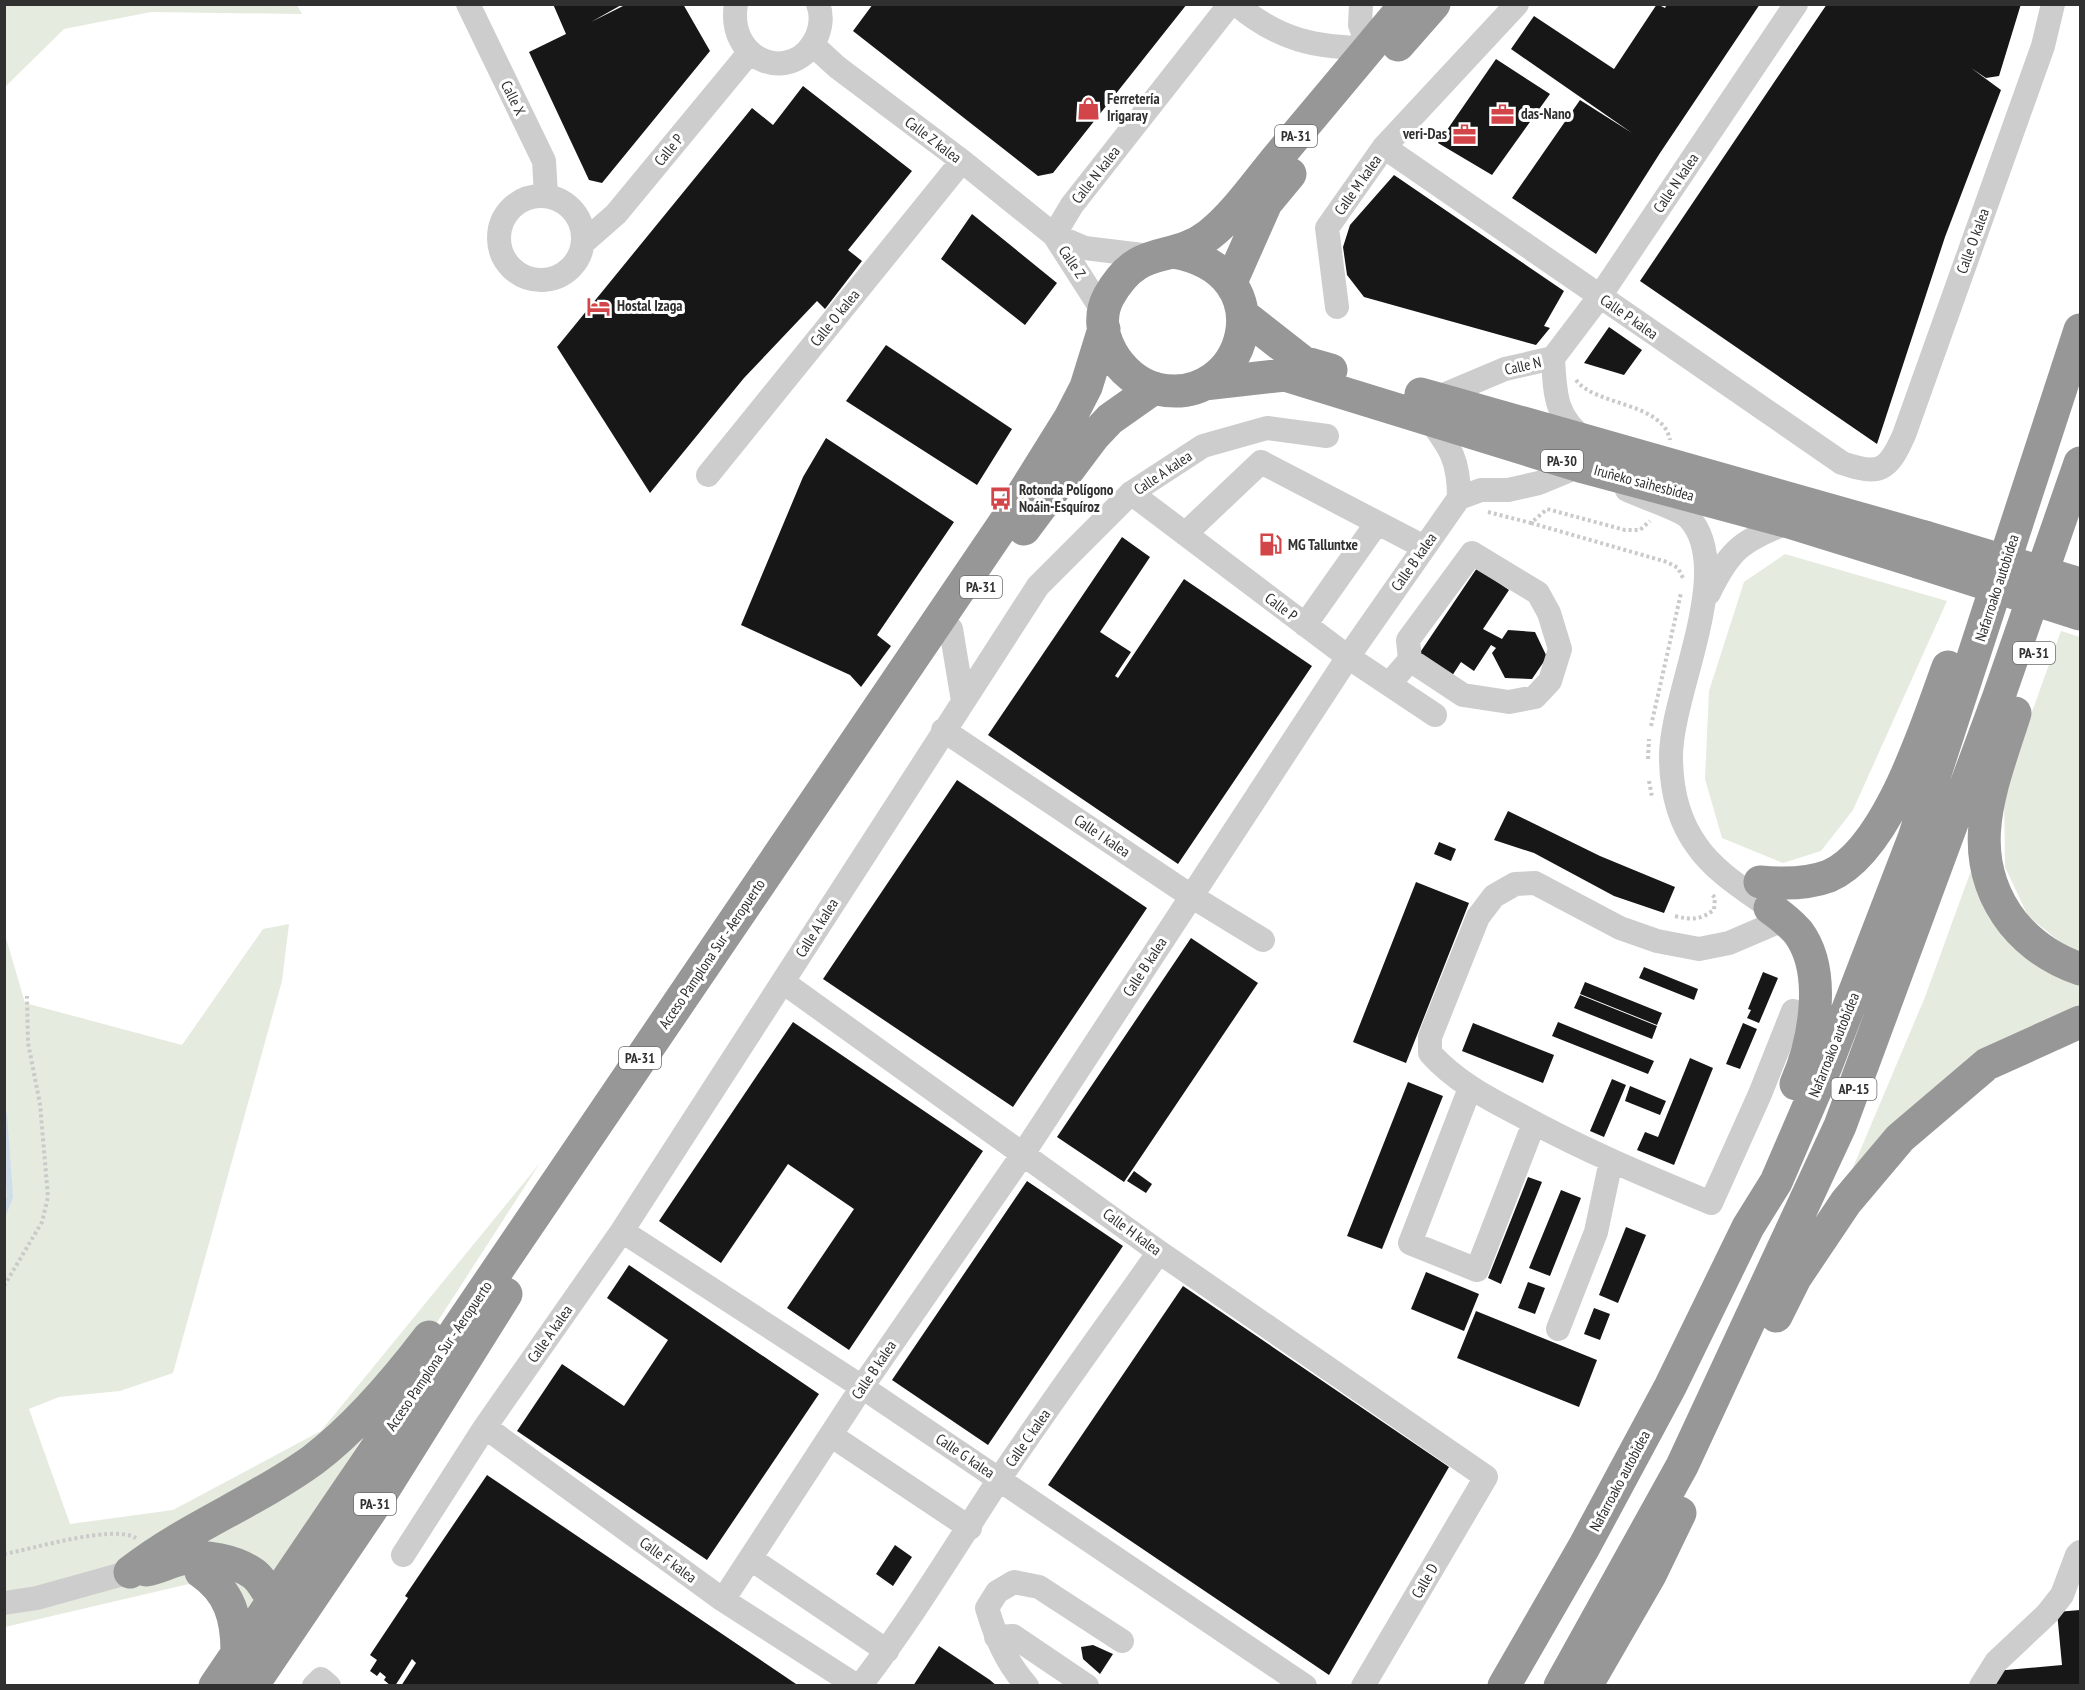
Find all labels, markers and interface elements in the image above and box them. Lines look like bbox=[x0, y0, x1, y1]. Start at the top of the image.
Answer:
street label: Calle X bbox=[497, 77, 530, 119]
place label: Ferretería Irigaray bbox=[1107, 89, 1160, 125]
shop icon: Ferretería Irigaray bbox=[1076, 95, 1102, 121]
office icon: das-Nano bbox=[1490, 101, 1516, 127]
place label: das-Nano bbox=[1521, 104, 1572, 123]
street label: Calle Z kalea bbox=[901, 112, 965, 167]
office icon: veri-Das bbox=[1452, 121, 1478, 147]
place label: veri-Das bbox=[1402, 124, 1447, 143]
road number: PA-31 bbox=[1275, 125, 1317, 147]
street label: Calle P bbox=[650, 130, 687, 170]
street label: Calle N kalea bbox=[1067, 142, 1124, 207]
street label: Calle N kalea bbox=[1649, 149, 1702, 216]
street label: Calle M kalea bbox=[1330, 151, 1385, 219]
street label: Calle O kalea bbox=[1952, 206, 1993, 276]
street label: Calle Z bbox=[1055, 242, 1090, 282]
street label: Calle O kalea bbox=[806, 285, 863, 350]
street label: Calle P kalea bbox=[1597, 290, 1662, 343]
hotel icon: Hostal Izaga bbox=[586, 293, 612, 319]
place label: Hostal Izaga bbox=[617, 296, 683, 315]
street label: Calle N bbox=[1503, 352, 1543, 379]
street label: Calle A kalea bbox=[1130, 446, 1195, 499]
road number: PA-30 bbox=[1541, 450, 1583, 472]
street label: Iruñeko saihesbidea bbox=[1592, 460, 1696, 505]
place label: Rotonda Polígono Noáin-Esquíroz bbox=[1019, 480, 1114, 516]
bus stop icon: Rotonda Polígono Noáin-Esquíroz bbox=[988, 486, 1014, 512]
street label: Calle B kalea bbox=[1387, 529, 1441, 595]
fuel station icon: MG Talluntxe bbox=[1257, 532, 1283, 558]
street label: Nafarroako autobidea bbox=[1970, 532, 2023, 644]
place label: MG Talluntxe bbox=[1288, 535, 1358, 554]
road number: PA-31 bbox=[960, 576, 1002, 598]
street label: Calle P bbox=[1261, 588, 1302, 625]
road number: PA-31 bbox=[2013, 642, 2055, 664]
street label: Calle I kalea bbox=[1071, 810, 1134, 861]
street label: Acceso Pamplona Sur - Aeropuerto bbox=[654, 875, 769, 1032]
street label: Calle A kalea bbox=[791, 895, 842, 961]
street label: Calle B kalea bbox=[1118, 934, 1171, 1000]
street label: Nafarroako autobidea bbox=[1804, 990, 1863, 1100]
road number: PA-31 bbox=[619, 1047, 661, 1069]
road number: AP-15 bbox=[1832, 1078, 1876, 1100]
street label: Calle H kalea bbox=[1099, 1204, 1165, 1259]
street label: Acceso Pamplona Sur - Aeropuerto bbox=[381, 1277, 496, 1434]
street label: Calle A kalea bbox=[523, 1301, 576, 1366]
street label: Calle B kalea bbox=[847, 1337, 900, 1403]
street label: Calle C kalea bbox=[1001, 1405, 1054, 1470]
street label: Nafarroako autobidea bbox=[1585, 1427, 1654, 1534]
street label: Calle G kalea bbox=[932, 1429, 998, 1482]
road number: PA-31 bbox=[354, 1493, 396, 1515]
street label: Calle F kalea bbox=[636, 1533, 701, 1587]
street label: Calle D bbox=[1407, 1560, 1442, 1601]

